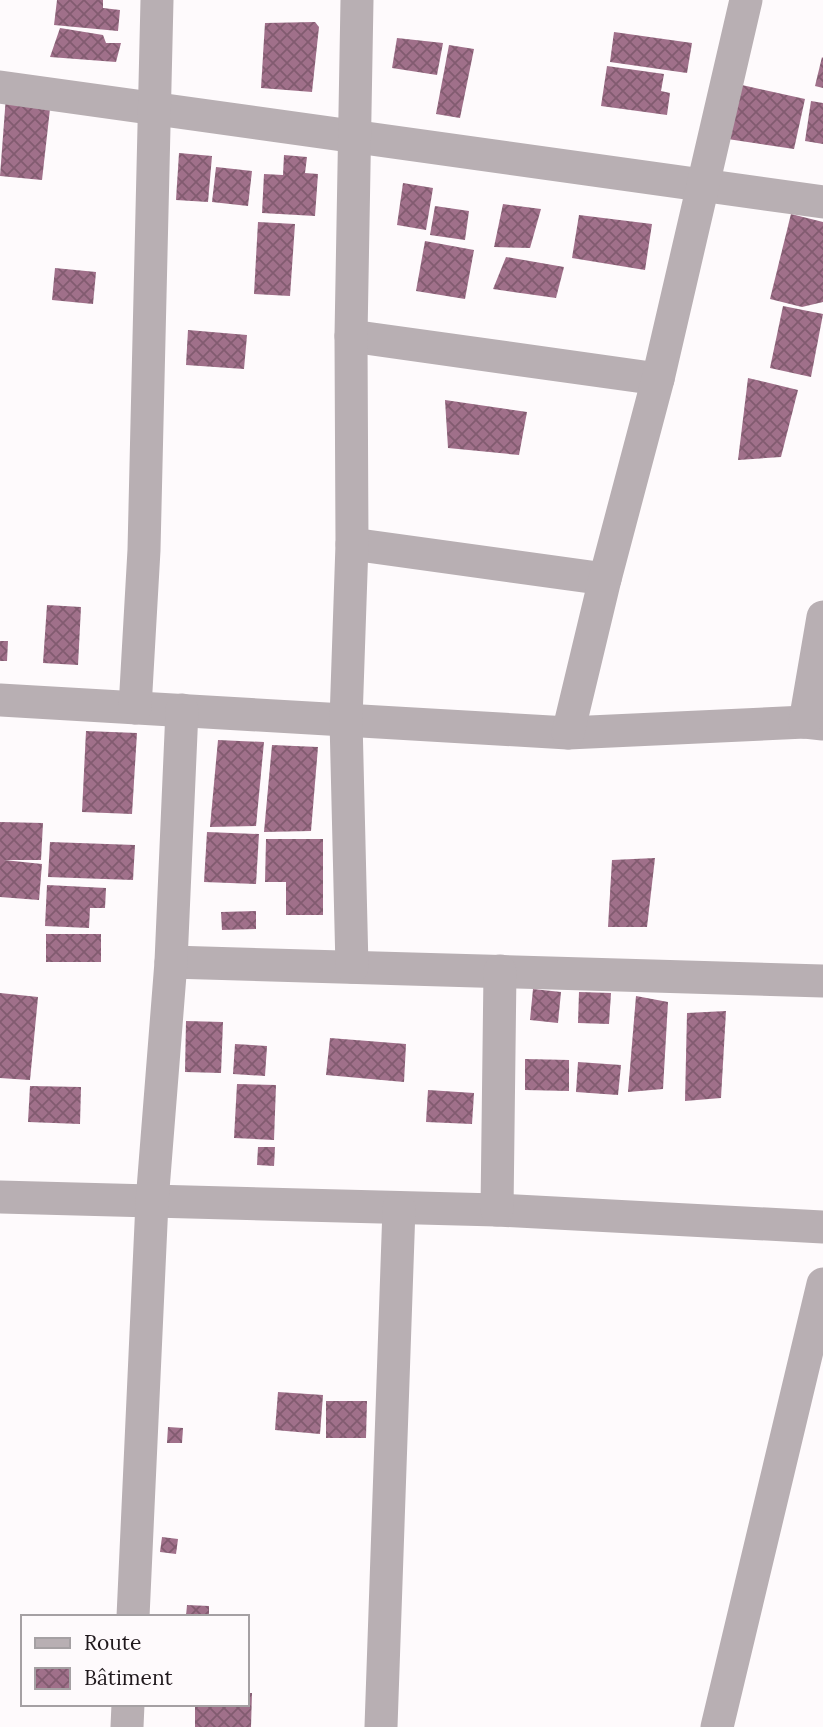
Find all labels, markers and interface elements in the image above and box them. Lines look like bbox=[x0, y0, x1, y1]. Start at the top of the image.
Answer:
legend bbox=[21, 1615, 248, 1706]
text: Route bbox=[84, 1629, 141, 1656]
text: Bâtiment bbox=[84, 1664, 173, 1691]

